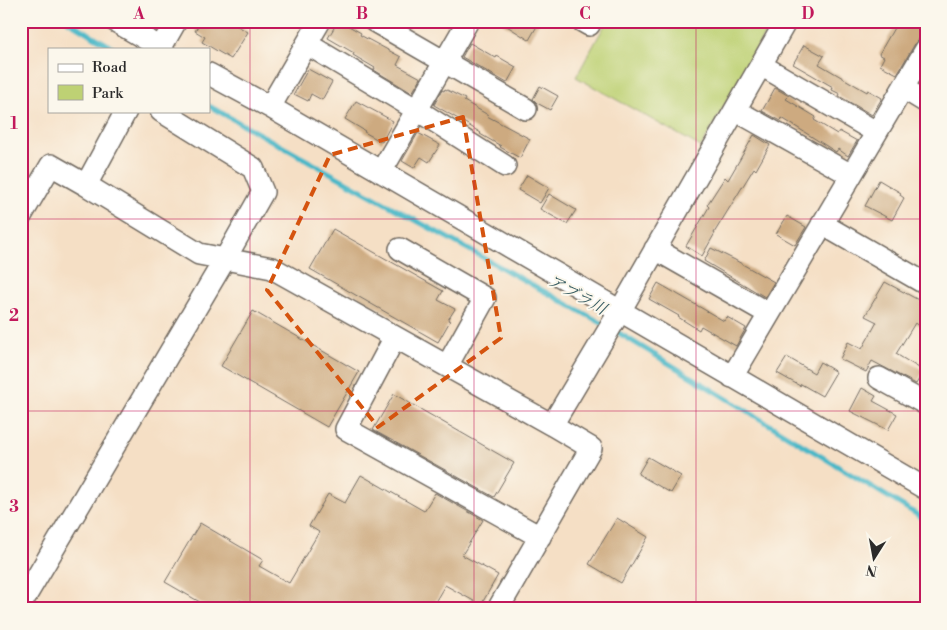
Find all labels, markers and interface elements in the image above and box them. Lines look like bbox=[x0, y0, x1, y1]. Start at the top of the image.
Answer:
text: A bbox=[132, 4, 145, 24]
text: B bbox=[356, 4, 368, 24]
text: C bbox=[579, 4, 591, 24]
text: D bbox=[802, 4, 815, 24]
legend bbox=[48, 48, 210, 112]
text: Road bbox=[92, 58, 127, 77]
text: Park bbox=[92, 84, 124, 103]
text: 1 bbox=[10, 114, 18, 134]
water label: アブラ川 bbox=[544, 271, 612, 320]
text: 2 bbox=[9, 306, 19, 326]
text: 3 bbox=[9, 497, 19, 517]
north arrow bbox=[850, 532, 900, 582]
text: N bbox=[865, 560, 879, 580]

